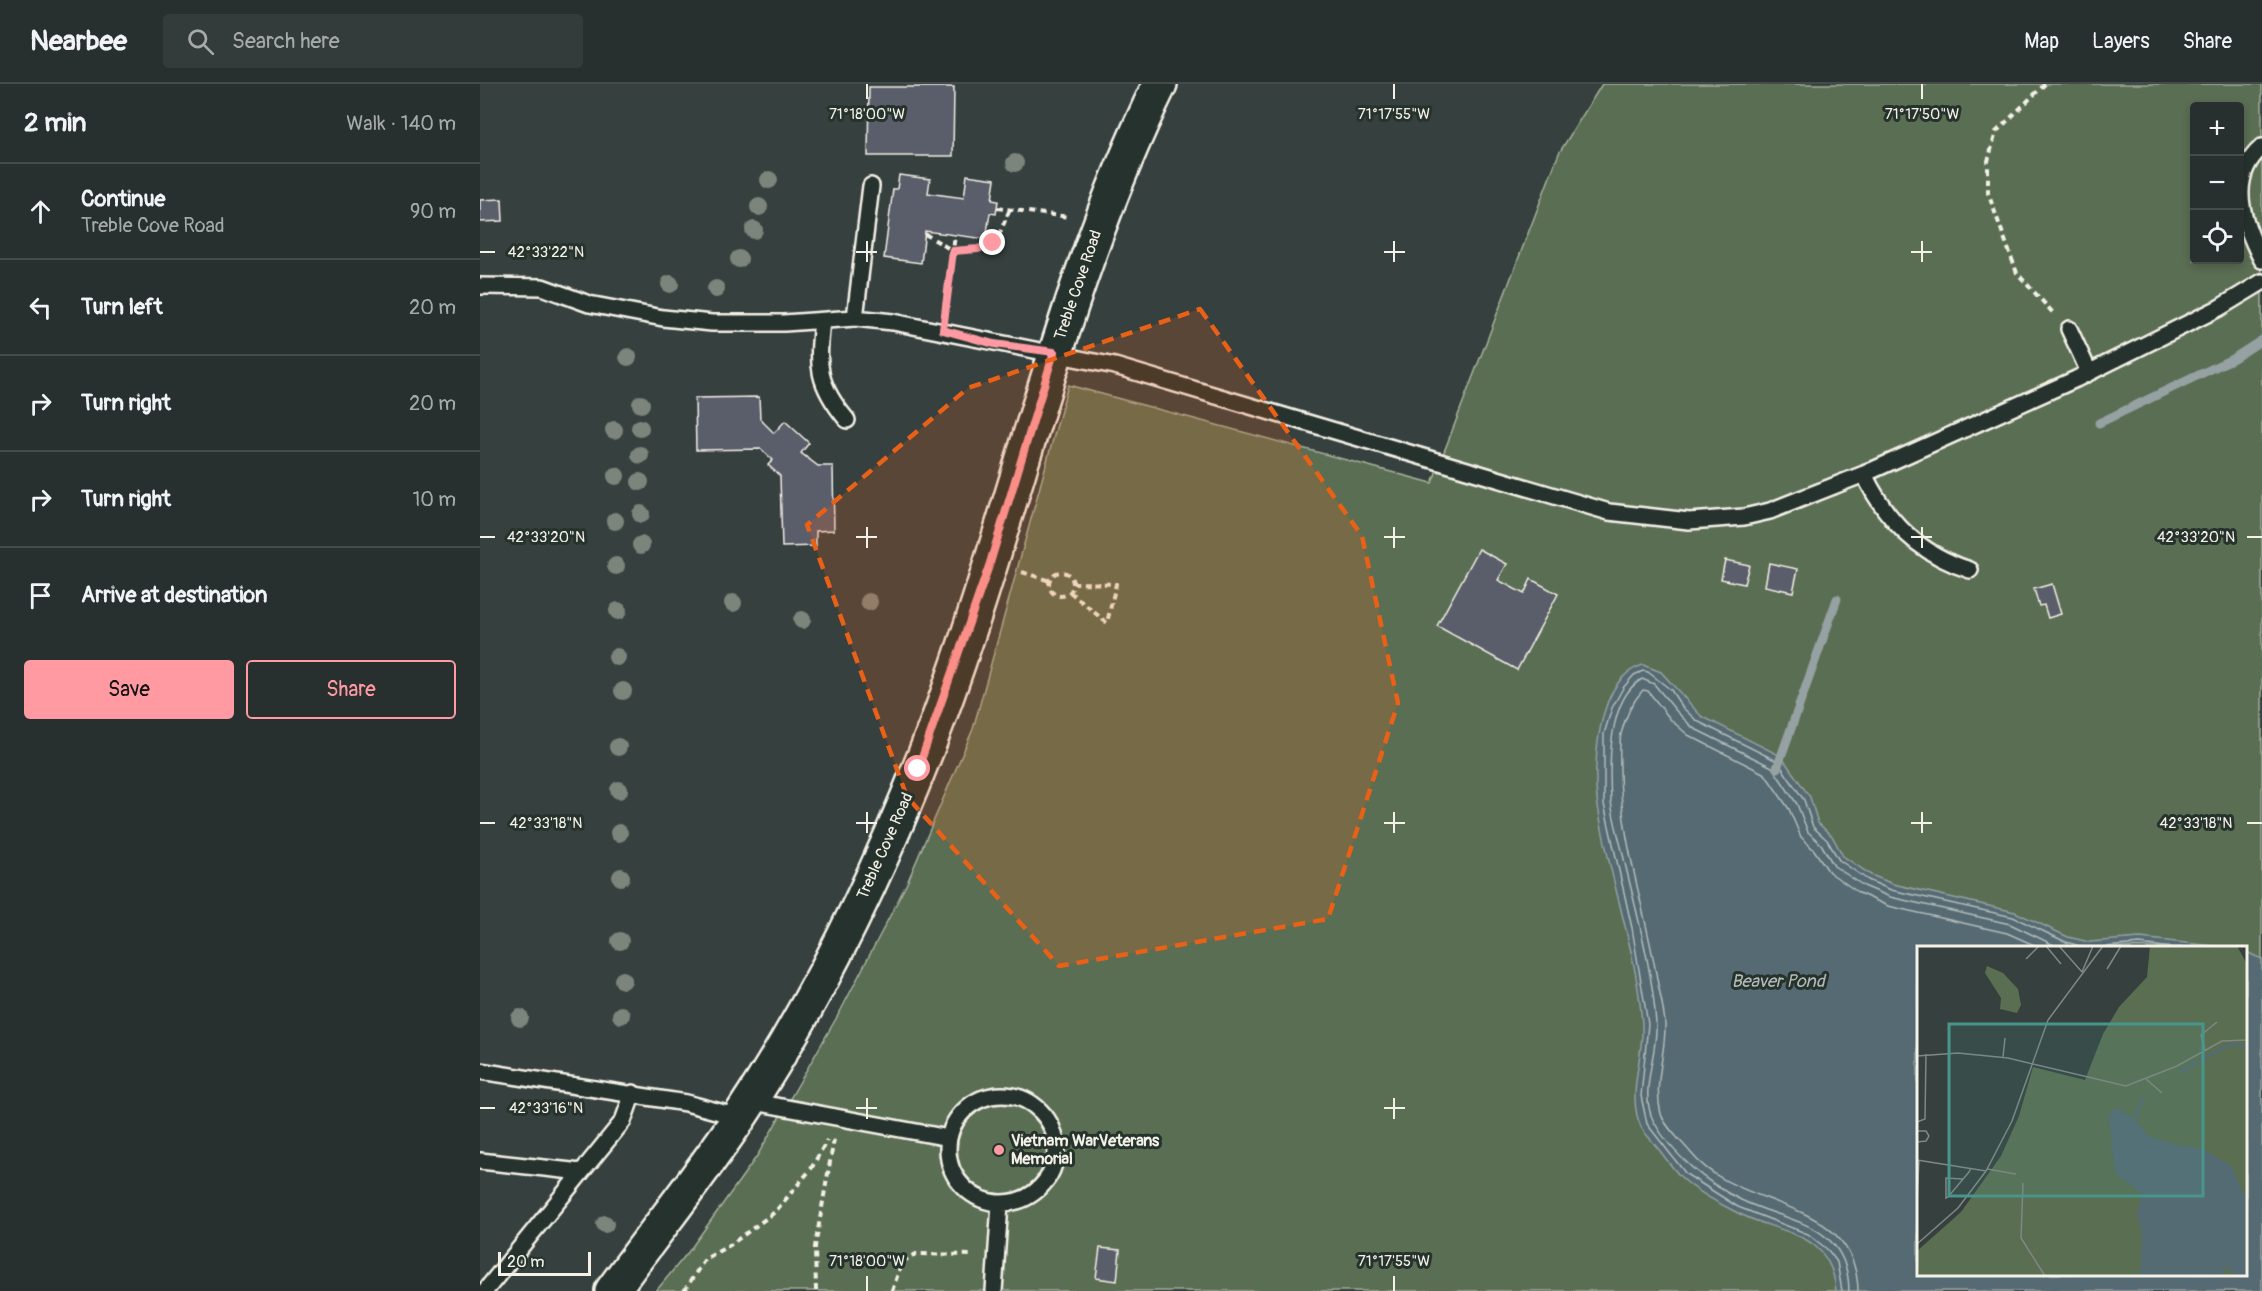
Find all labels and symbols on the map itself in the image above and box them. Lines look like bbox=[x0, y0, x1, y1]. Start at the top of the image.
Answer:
text: 71°18'00"W bbox=[829, 105, 905, 124]
text: 71°17'55"W bbox=[1358, 105, 1430, 124]
text: 71°17'50"W bbox=[1885, 105, 1959, 124]
street label: Treble Cove Road bbox=[1050, 227, 1106, 343]
route end bbox=[979, 229, 1005, 255]
text: 42°33'22"N bbox=[508, 243, 584, 262]
text: 42°33'20"N bbox=[507, 528, 585, 547]
text: 42°33'20"N bbox=[2157, 528, 2235, 547]
route start bbox=[904, 755, 930, 781]
street label: Treble Cove Road bbox=[853, 789, 917, 903]
text: 42°33'18"N bbox=[509, 814, 583, 833]
text: 42°33'18"N bbox=[2159, 814, 2233, 833]
inset map bbox=[1917, 946, 2247, 1276]
water label: Beaver Pond bbox=[1731, 970, 1827, 993]
text: 42°33'16"N bbox=[509, 1099, 583, 1118]
place label: Vietnam WarVeterans Memorial bbox=[1011, 1131, 1160, 1169]
marker: Vietnam WarVeterans Memorial bbox=[992, 1143, 1006, 1157]
scale bar bbox=[498, 1249, 591, 1276]
text: 71°18'00"W bbox=[829, 1252, 905, 1271]
text: 71°17'55"W bbox=[1358, 1252, 1430, 1271]

